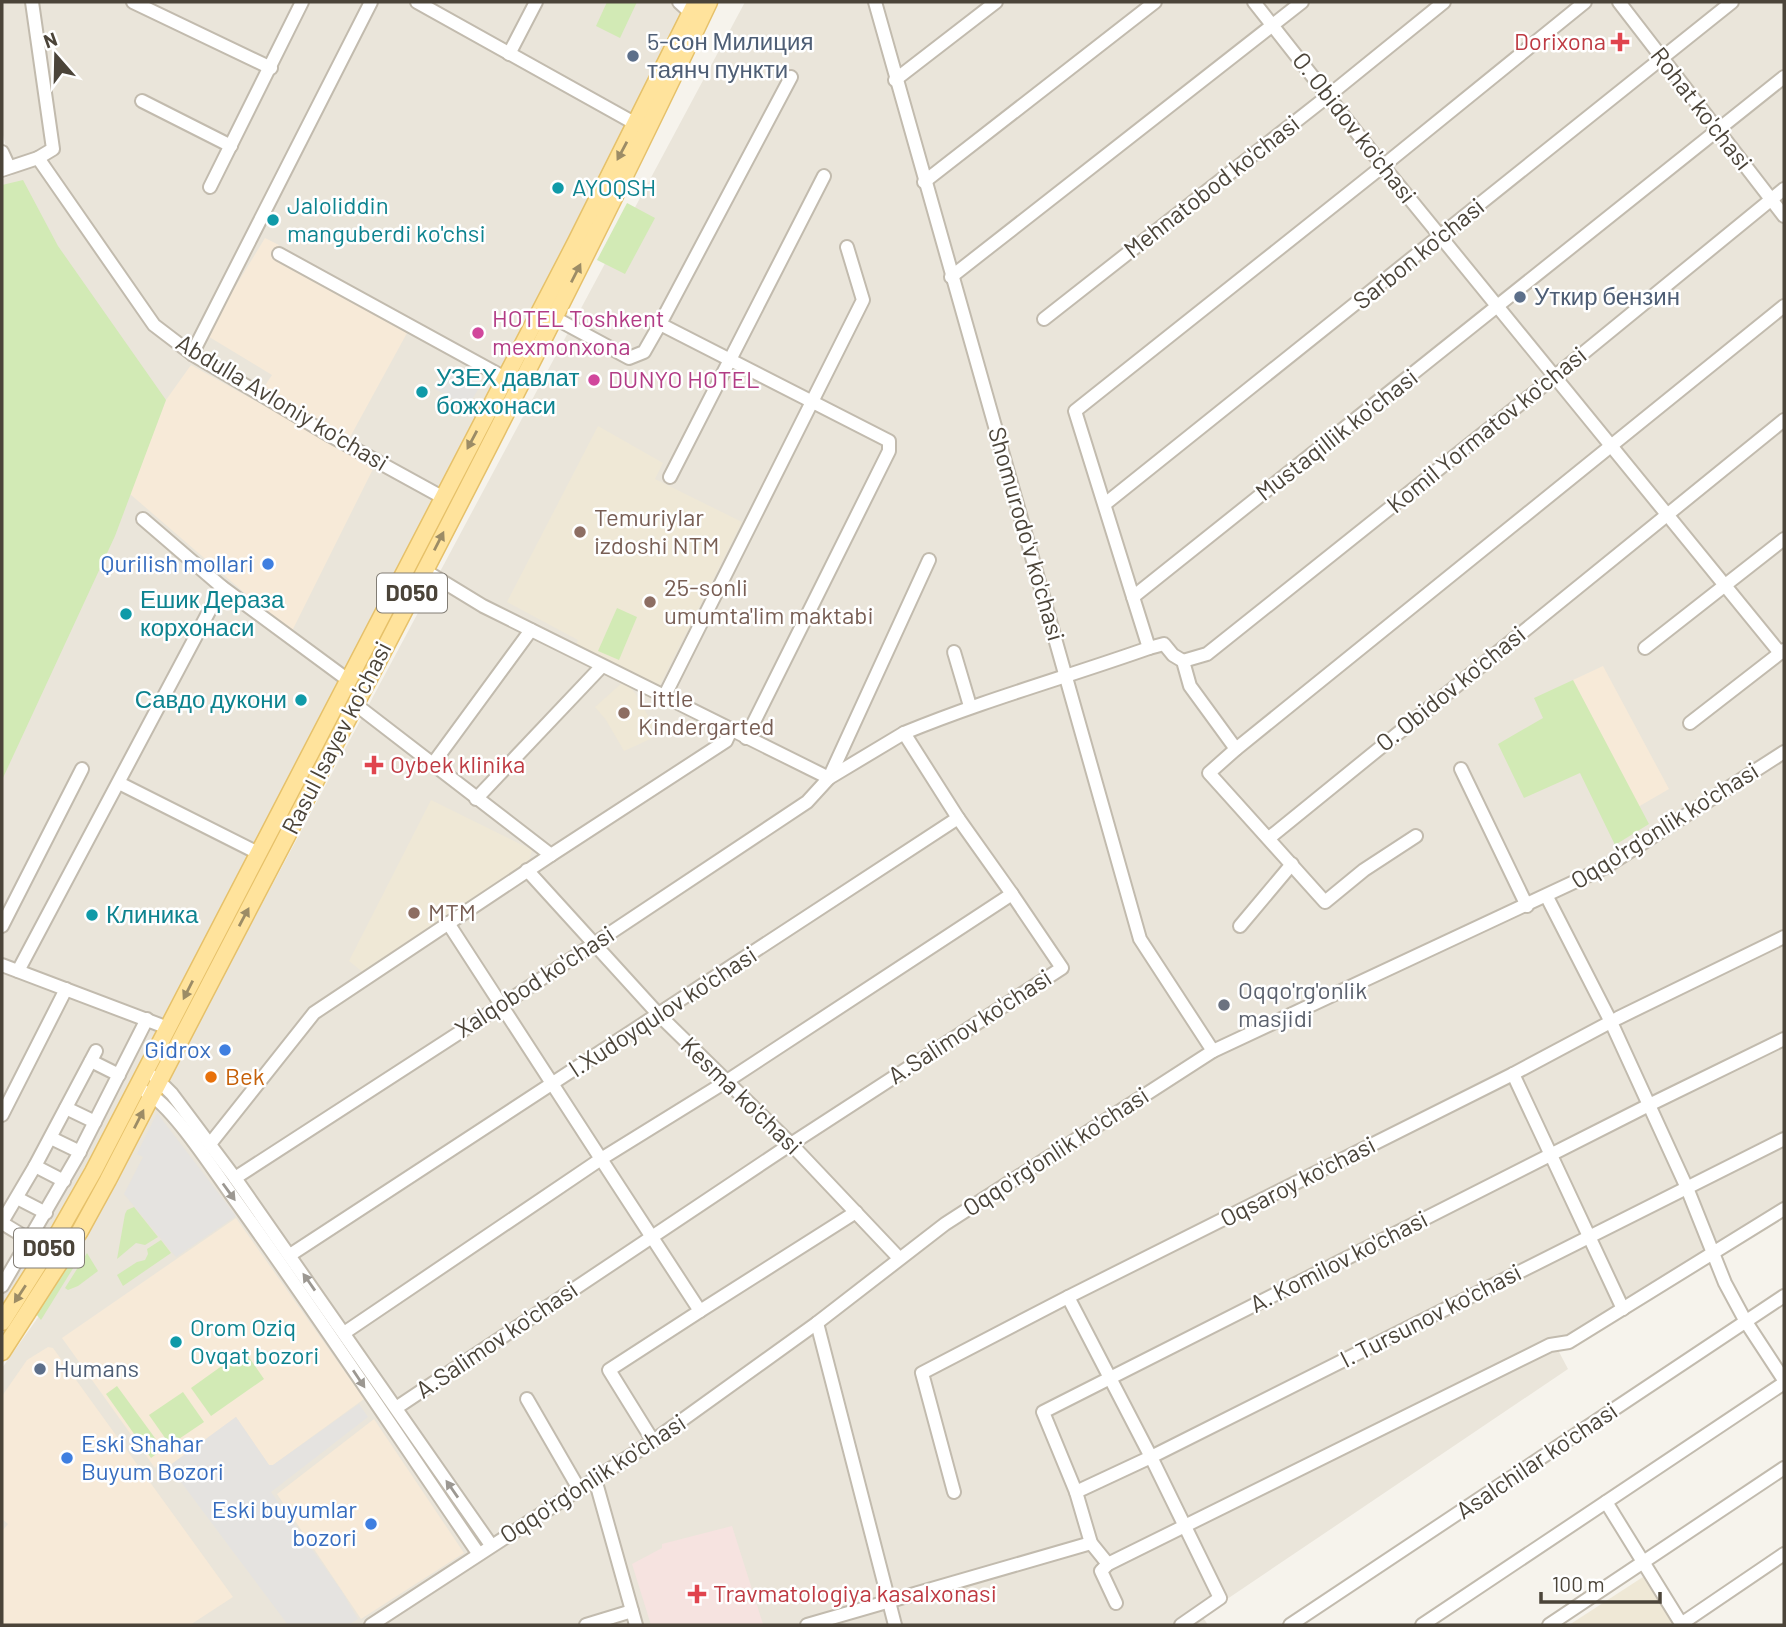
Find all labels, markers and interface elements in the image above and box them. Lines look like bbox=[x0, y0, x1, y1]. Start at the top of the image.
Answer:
north arrow bbox=[21, 21, 91, 91]
place label: 5-сон Милиция таянч пункти bbox=[647, 26, 813, 83]
place label: Dorixona bbox=[1514, 26, 1606, 55]
text: N bbox=[40, 27, 60, 53]
marker: Dorixona bbox=[1612, 34, 1628, 50]
street label: Rohat ko'chasi bbox=[1645, 41, 1759, 175]
street label: O. Obidov ko'chasi bbox=[1287, 46, 1423, 208]
marker: 5-сон Милиция таянч пункти bbox=[625, 48, 641, 64]
street label: Mehnatobod ko'chasi bbox=[1117, 108, 1305, 263]
one-way arrow bbox=[616, 141, 628, 160]
place label: AYOQSH bbox=[572, 172, 656, 201]
marker: AYOQSH bbox=[550, 180, 566, 196]
place label: Jaloliddin manguberdi ko'chsi bbox=[287, 190, 486, 247]
street label: Sarbon ko'chasi bbox=[1347, 191, 1490, 315]
marker: Jaloliddin manguberdi ko'chsi bbox=[265, 212, 281, 228]
one-way arrow bbox=[570, 263, 582, 283]
place label: Уткир бензин bbox=[1534, 281, 1680, 310]
marker: Уткир бензин bbox=[1512, 289, 1528, 305]
place label: HOTEL Toshkent mexmonxona bbox=[492, 303, 665, 360]
marker: HOTEL Toshkent mexmonxona bbox=[470, 325, 486, 341]
street label: Abdulla Avloniy ko'chasi bbox=[172, 327, 394, 476]
street label: Komil Yormatov ko'chasi bbox=[1380, 339, 1592, 518]
place label: УЗЕХ давлат божхонаси bbox=[436, 362, 579, 419]
street label: Mustaqillik ko'chasi bbox=[1249, 362, 1423, 506]
place label: DUNYO HOTEL bbox=[608, 364, 760, 393]
marker: DUNYO HOTEL bbox=[586, 372, 602, 388]
marker: УЗЕХ давлат божхонаси bbox=[414, 384, 430, 400]
street label: Shomurodo'v ko'chasi bbox=[983, 423, 1072, 644]
one-way arrow bbox=[467, 430, 479, 450]
place label: Temuriylar izdoshi NTM bbox=[594, 502, 719, 559]
marker: Temuriylar izdoshi NTM bbox=[572, 524, 588, 540]
one-way arrow bbox=[433, 531, 444, 551]
place label: Qurilish mollari bbox=[101, 548, 254, 577]
marker: Qurilish mollari bbox=[260, 556, 276, 572]
place label: 25-sonli umumta'lim maktabi bbox=[664, 572, 874, 629]
road number: D050 bbox=[377, 573, 447, 612]
place label: Ешик Дераза корхонаси bbox=[140, 584, 285, 641]
marker: 25-sonli umumta'lim maktabi bbox=[642, 594, 658, 610]
marker: Ешик Дераза корхонаси bbox=[118, 606, 134, 622]
street label: O. Obidov ko'chasi bbox=[1369, 619, 1531, 757]
street label: Rasul Isayev ko'chasi bbox=[274, 636, 397, 839]
place label: Little Kindergarted bbox=[638, 683, 774, 740]
place label: Савдо дукони bbox=[135, 684, 287, 713]
marker: Савдо дукони bbox=[293, 692, 309, 708]
marker: Little Kindergarted bbox=[616, 705, 632, 721]
place label: Oybek klinika bbox=[390, 749, 525, 778]
marker: Oybek klinika bbox=[364, 755, 384, 775]
street label: Oqqo'rg'onlik ko'chasi bbox=[1565, 755, 1763, 894]
place label: MTM bbox=[428, 897, 476, 926]
place label: Клиника bbox=[106, 899, 199, 928]
marker: MTM bbox=[406, 905, 422, 921]
marker: Клиника bbox=[84, 907, 100, 923]
one-way arrow bbox=[238, 907, 250, 927]
street label: Xalqobod ko'chasi bbox=[449, 919, 619, 1043]
street label: I.Xudoyqulov ko'chasi bbox=[563, 939, 762, 1082]
street label: A.Salimov ko'chasi bbox=[882, 962, 1056, 1089]
place label: Oqqo'rg'onlik masjidi bbox=[1238, 975, 1367, 1032]
one-way arrow bbox=[182, 980, 193, 1000]
marker: Oqqo'rg'onlik masjidi bbox=[1216, 997, 1232, 1013]
street label: Kesma ko'chasi bbox=[675, 1030, 809, 1160]
place label: Gidrox bbox=[144, 1034, 211, 1063]
marker: Gidrox bbox=[217, 1042, 233, 1058]
place label: Bek bbox=[225, 1061, 265, 1090]
marker: Bek bbox=[203, 1069, 219, 1085]
street label: Oqqo'rg'onlik ko'chasi bbox=[957, 1080, 1154, 1222]
one-way arrow bbox=[134, 1109, 145, 1129]
street label: Oqsaroy ko'chasi bbox=[1215, 1129, 1380, 1232]
one-way arrow bbox=[222, 1183, 236, 1201]
street label: A. Komilov ko'chasi bbox=[1245, 1203, 1432, 1318]
road number: D050 bbox=[14, 1228, 84, 1268]
street label: I. Tursunov ko'chasi bbox=[1335, 1256, 1526, 1373]
one-way arrow bbox=[302, 1273, 316, 1291]
street label: A.Salimov ko'chasi bbox=[410, 1274, 583, 1404]
one-way arrow bbox=[14, 1284, 27, 1304]
place label: Orom Oziq Ovqat bozori bbox=[190, 1312, 319, 1369]
marker: Orom Oziq Ovqat bozori bbox=[168, 1334, 184, 1350]
place label: Humans bbox=[54, 1353, 139, 1382]
marker: Humans bbox=[32, 1361, 48, 1377]
one-way arrow bbox=[353, 1369, 366, 1388]
street label: Asalchilar ko'chasi bbox=[1450, 1395, 1622, 1524]
street label: Oqqo'rg'onlik ko'chasi bbox=[494, 1407, 691, 1549]
place label: Eski Shahar Buyum Bozori bbox=[81, 1428, 224, 1485]
marker: Eski Shahar Buyum Bozori bbox=[59, 1450, 75, 1466]
one-way arrow bbox=[445, 1480, 459, 1498]
place label: Eski buyumlar bozori bbox=[212, 1494, 357, 1551]
marker: Eski buyumlar bozori bbox=[363, 1516, 379, 1532]
scale bar bbox=[1541, 1560, 1660, 1604]
text: 100 m bbox=[1552, 1571, 1605, 1596]
place label: Travmatologiya kasalxonasi bbox=[713, 1578, 997, 1607]
marker: Travmatologiya kasalxonasi bbox=[687, 1584, 707, 1604]

